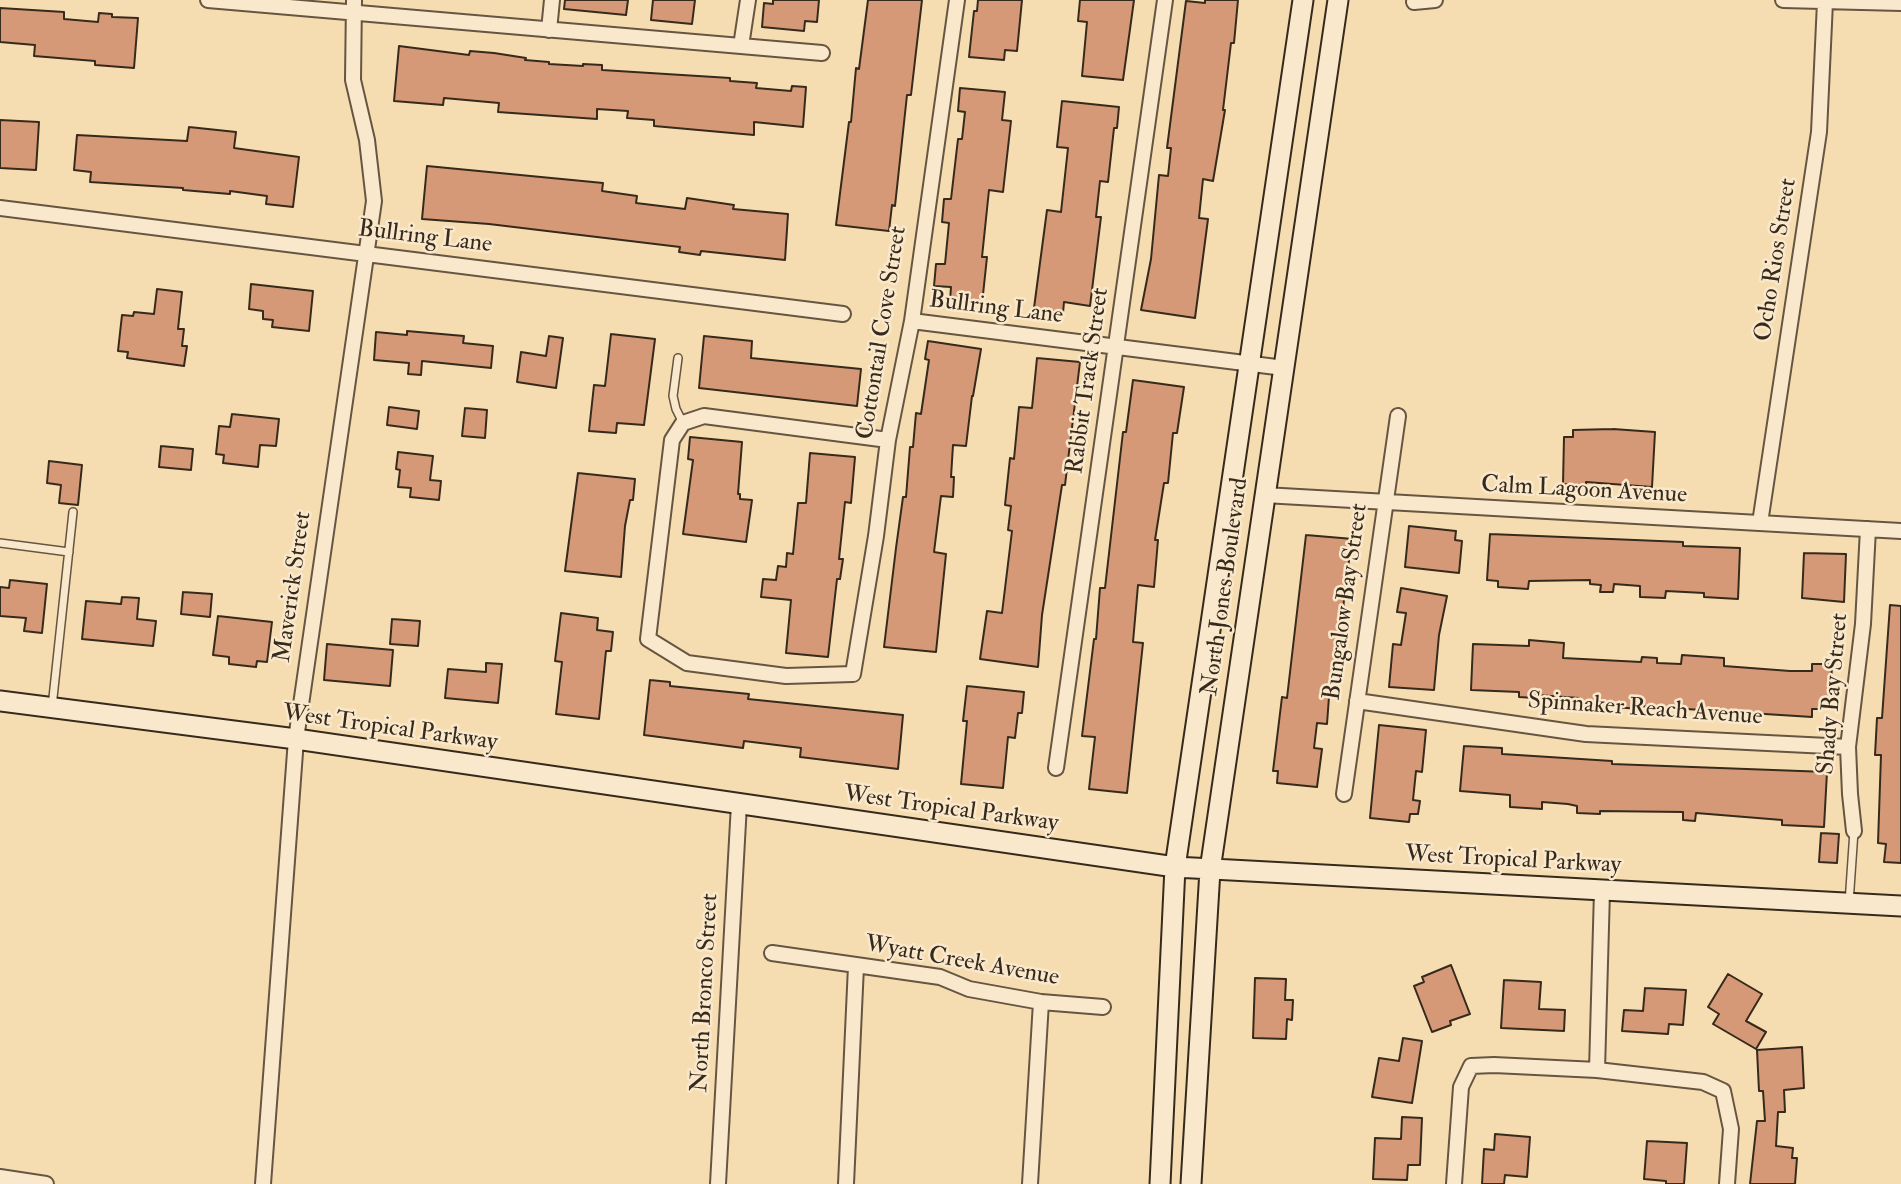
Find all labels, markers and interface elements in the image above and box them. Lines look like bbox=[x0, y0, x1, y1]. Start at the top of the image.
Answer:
street label: Ocho Rios Street bbox=[1750, 177, 1804, 343]
street label: Bullring Lane bbox=[356, 216, 494, 260]
street label: Cottontail Cove Street bbox=[852, 224, 914, 442]
street label: Rabbit Track Street bbox=[1062, 286, 1116, 476]
street label: Bullring Lane bbox=[927, 287, 1065, 331]
street label: Calm Lagoon Avenue bbox=[1480, 471, 1688, 511]
street label: North Jones Boulevard bbox=[1196, 476, 1256, 698]
street label: Bungalow Bay Street bbox=[1319, 502, 1375, 702]
street label: Maverick Street bbox=[269, 510, 319, 664]
street label: Shady Bay Street bbox=[1813, 612, 1855, 776]
street label: Spinnaker Reach Avenue bbox=[1527, 687, 1763, 733]
street label: West Tropical Parkway bbox=[281, 700, 499, 758]
street label: West Tropical Parkway bbox=[842, 781, 1060, 839]
street label: West Tropical Parkway bbox=[1404, 841, 1622, 881]
street label: North Bronco Street bbox=[686, 893, 726, 1093]
street label: Wyatt Creek Avenue bbox=[863, 931, 1061, 993]

